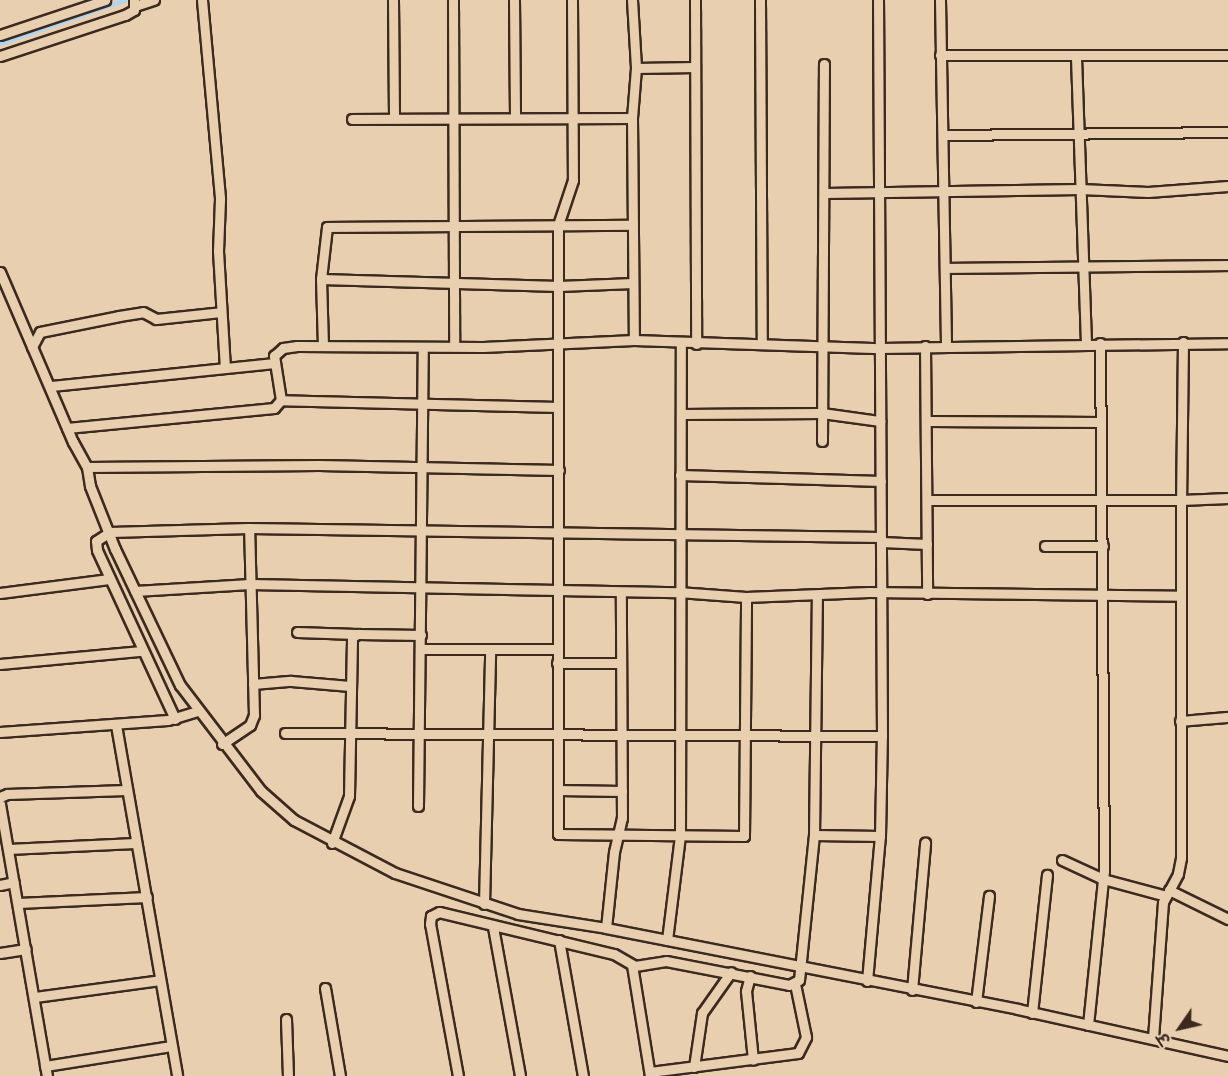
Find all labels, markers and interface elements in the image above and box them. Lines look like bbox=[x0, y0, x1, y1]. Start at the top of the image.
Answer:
north arrow bbox=[1150, 998, 1210, 1058]
text: उ bbox=[1154, 1029, 1176, 1048]

